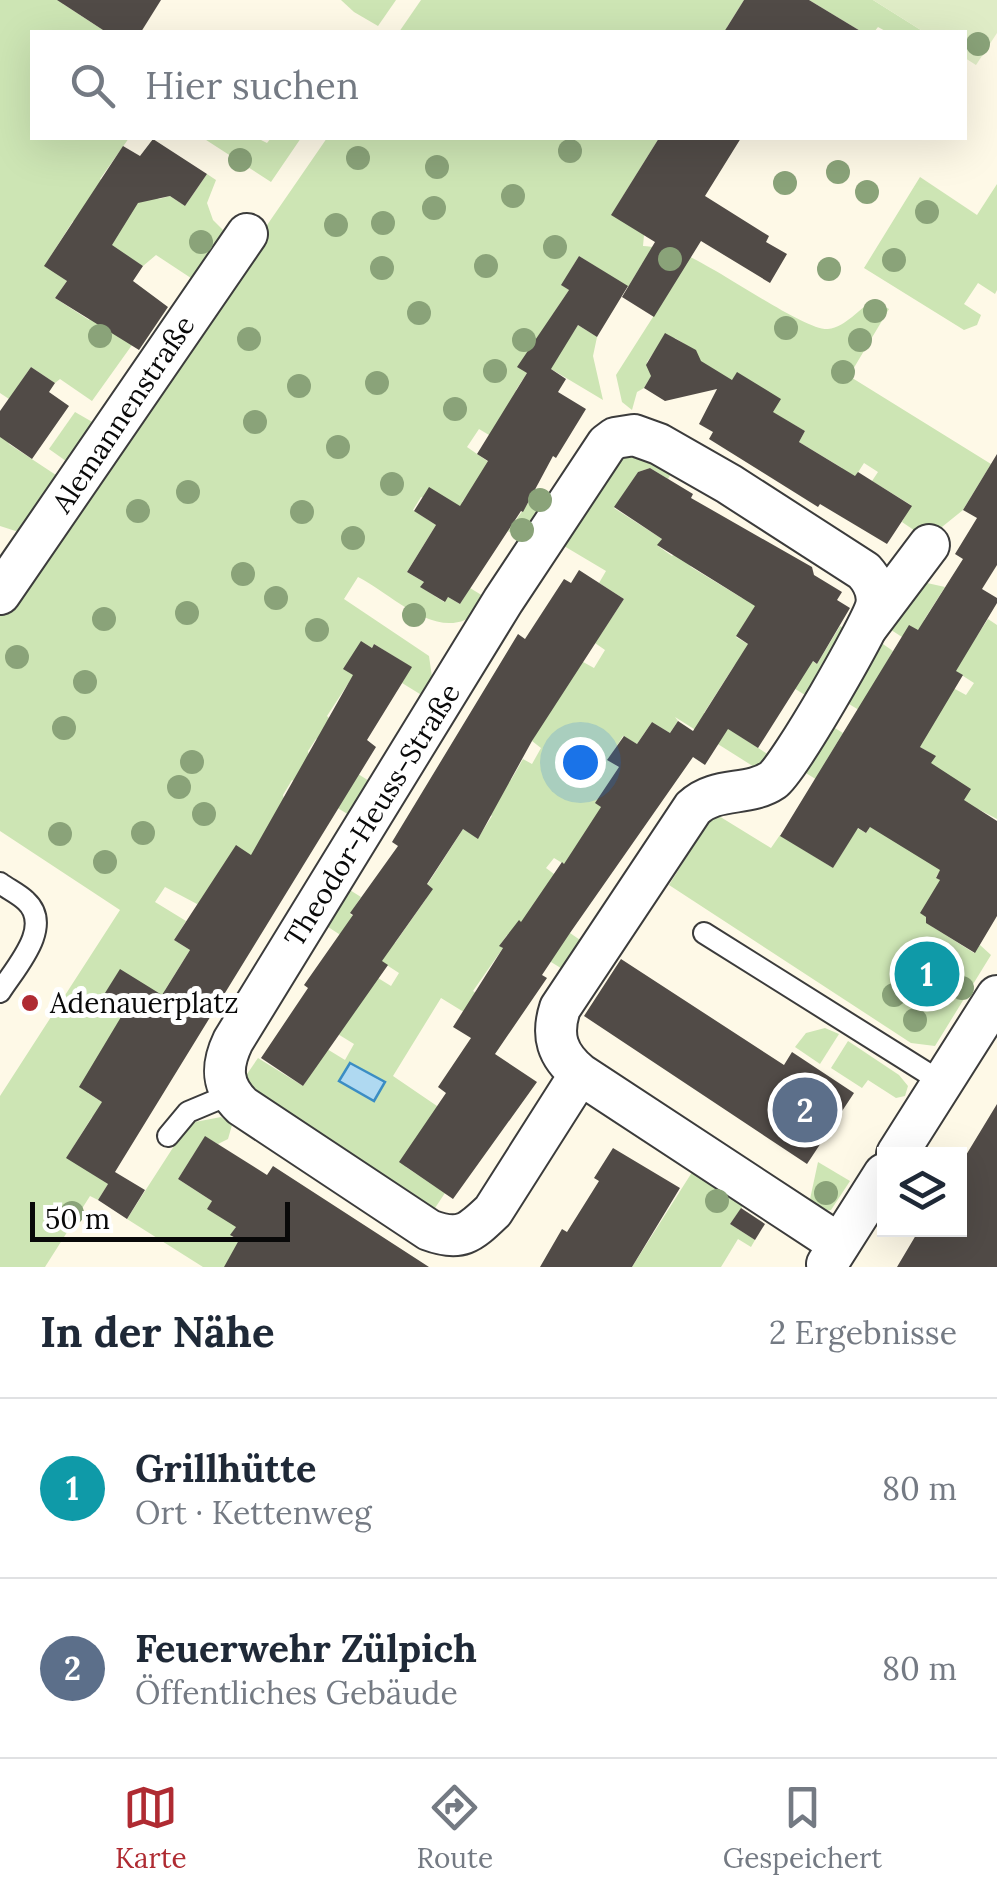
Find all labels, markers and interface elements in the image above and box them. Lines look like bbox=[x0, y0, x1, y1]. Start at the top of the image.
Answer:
search box bbox=[30, 30, 967, 140]
icon: search bbox=[65, 58, 120, 113]
text: Hier suchen bbox=[145, 61, 359, 109]
street label: Alemannenstraße bbox=[43, 308, 202, 520]
street label: Theodor-Heuss-Straße bbox=[276, 677, 468, 953]
your location bbox=[555, 737, 606, 788]
pin: 1 bbox=[894, 936, 960, 1012]
place label: Adenauerplatz bbox=[49, 985, 238, 1021]
marker: Adenauerplatz bbox=[19, 992, 41, 1014]
pin: 2 bbox=[772, 1072, 838, 1148]
map controls bbox=[877, 1147, 967, 1237]
button: layers bbox=[877, 1147, 967, 1237]
scale bar bbox=[30, 1197, 290, 1242]
text: 50 m bbox=[45, 1201, 110, 1237]
text: In der Nähe bbox=[40, 1305, 275, 1359]
text: 2 Ergebnisse bbox=[769, 1312, 957, 1353]
text: Grillhütte bbox=[135, 1444, 316, 1492]
text: 1 bbox=[66, 1468, 79, 1509]
text: 80 m bbox=[882, 1468, 957, 1509]
text: Ort · Kettenweg bbox=[135, 1492, 372, 1533]
text: Feuerwehr Zülpich bbox=[135, 1624, 477, 1672]
text: 2 bbox=[64, 1648, 81, 1689]
text: 80 m bbox=[882, 1648, 957, 1689]
text: Öffentliches Gebäude bbox=[135, 1672, 458, 1713]
tab: Karte bbox=[115, 1780, 187, 1876]
tab: Route bbox=[417, 1780, 493, 1876]
tab: Gespeichert bbox=[723, 1780, 882, 1876]

